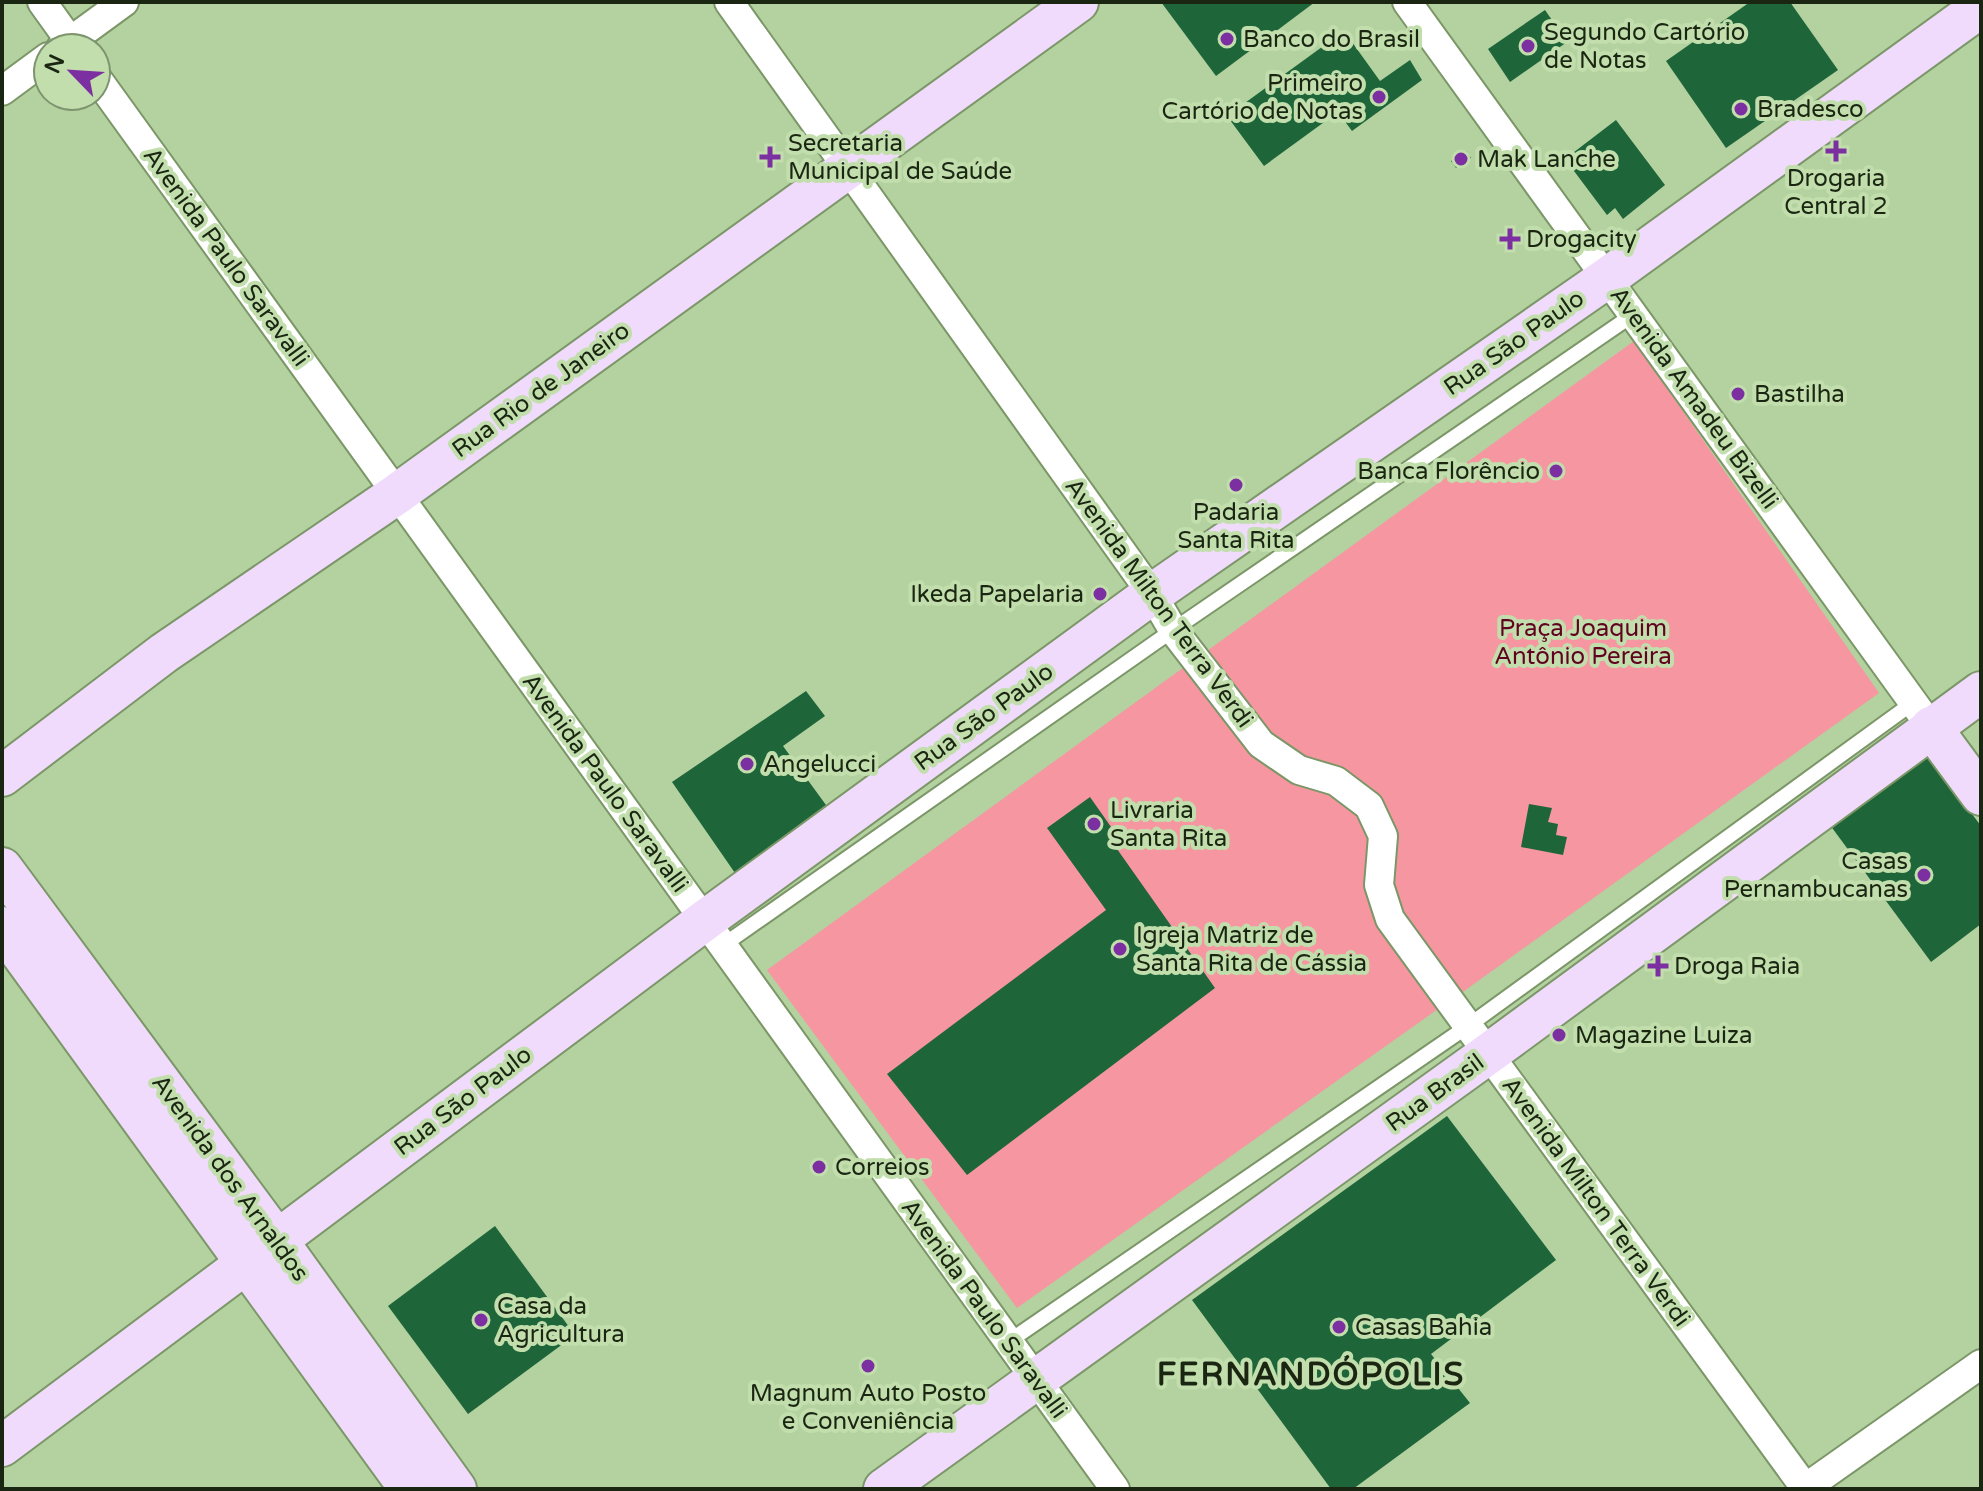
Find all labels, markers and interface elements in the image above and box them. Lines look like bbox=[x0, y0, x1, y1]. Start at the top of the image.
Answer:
place label: Segundo Cartório de Notas bbox=[1544, 18, 1745, 75]
place label: Banco do Brasil bbox=[1243, 25, 1420, 54]
marker: Banco do Brasil bbox=[1218, 30, 1236, 48]
north arrow bbox=[32, 32, 112, 112]
marker: Segundo Cartório de Notas bbox=[1519, 37, 1537, 55]
text: N bbox=[39, 50, 70, 77]
place label: Primeiro Cartório de Notas bbox=[1161, 69, 1363, 126]
marker: Primeiro Cartório de Notas bbox=[1370, 88, 1388, 106]
place label: Bradesco bbox=[1757, 95, 1864, 124]
marker: Bradesco bbox=[1732, 100, 1750, 118]
place label: Secretaria Municipal de Saúde bbox=[788, 129, 1012, 186]
street label: Avenida Paulo Saravalli bbox=[137, 142, 315, 372]
marker: Drogaria Central 2 bbox=[1827, 142, 1845, 160]
place label: Mak Lanche bbox=[1477, 145, 1616, 174]
marker: Secretaria Municipal de Saúde bbox=[759, 146, 781, 168]
marker: Mak Lanche bbox=[1452, 150, 1470, 168]
place label: Drogaria Central 2 bbox=[1784, 164, 1888, 221]
place label: Drogacity bbox=[1526, 225, 1637, 254]
marker: Drogacity bbox=[1501, 230, 1519, 248]
street label: Avenida Amadeu Bizelli bbox=[1604, 281, 1784, 515]
street label: Rua São Paulo bbox=[1438, 284, 1590, 402]
street label: Rua Rio de Janeiro bbox=[446, 316, 636, 464]
place label: Bastilha bbox=[1754, 380, 1845, 409]
marker: Bastilha bbox=[1729, 385, 1747, 403]
place label: Banca Florêncio bbox=[1357, 457, 1540, 486]
marker: Banca Florêncio bbox=[1547, 462, 1565, 480]
street label: Avenida Milton Terra Verdi bbox=[1059, 472, 1259, 734]
marker: Padaria Santa Rita bbox=[1227, 476, 1245, 494]
place label: Padaria Santa Rita bbox=[1177, 498, 1295, 555]
place label: Ikeda Papelaria bbox=[910, 580, 1084, 609]
marker: Ikeda Papelaria bbox=[1091, 585, 1109, 603]
park label: Praça Joaquim Antônio Pereira bbox=[1494, 614, 1672, 671]
street label: Rua São Paulo bbox=[909, 657, 1059, 777]
street label: Avenida Paulo Saravalli bbox=[516, 668, 694, 898]
place label: Angelucci bbox=[763, 750, 876, 779]
marker: Angelucci bbox=[738, 755, 756, 773]
place label: Livraria Santa Rita bbox=[1110, 796, 1227, 853]
marker: Livraria Santa Rita bbox=[1085, 815, 1103, 833]
place label: Casas Pernambucanas bbox=[1724, 847, 1908, 904]
marker: Casas Pernambucanas bbox=[1915, 866, 1933, 884]
place label: Igreja Matriz de Santa Rita de Cássia bbox=[1136, 921, 1367, 978]
marker: Igreja Matriz de Santa Rita de Cássia bbox=[1111, 940, 1129, 958]
place label: Droga Raia bbox=[1674, 952, 1800, 981]
marker: Droga Raia bbox=[1649, 957, 1667, 975]
place label: Magazine Luiza bbox=[1575, 1021, 1753, 1050]
marker: Magazine Luiza bbox=[1550, 1026, 1568, 1044]
street label: Rua São Paulo bbox=[389, 1040, 537, 1162]
street label: Rua Brasil bbox=[1380, 1048, 1490, 1138]
street label: Avenida dos Arnaldos bbox=[145, 1069, 315, 1287]
street label: Avenida Milton Terra Verdi bbox=[1496, 1071, 1696, 1333]
place label: Correios bbox=[835, 1153, 930, 1182]
marker: Correios bbox=[810, 1158, 828, 1176]
street label: Avenida Paulo Saravalli bbox=[895, 1194, 1073, 1424]
place label: Casa da Agricultura bbox=[497, 1292, 625, 1349]
marker: Casa da Agricultura bbox=[472, 1311, 490, 1329]
place label: Casas Bahia bbox=[1355, 1313, 1492, 1342]
marker: Casas Bahia bbox=[1330, 1318, 1348, 1336]
district label: FERNANDÓPOLIS bbox=[1157, 1354, 1465, 1394]
marker: Magnum Auto Posto e Conveniência bbox=[859, 1357, 877, 1375]
place label: Magnum Auto Posto e Conveniência bbox=[750, 1379, 986, 1436]

